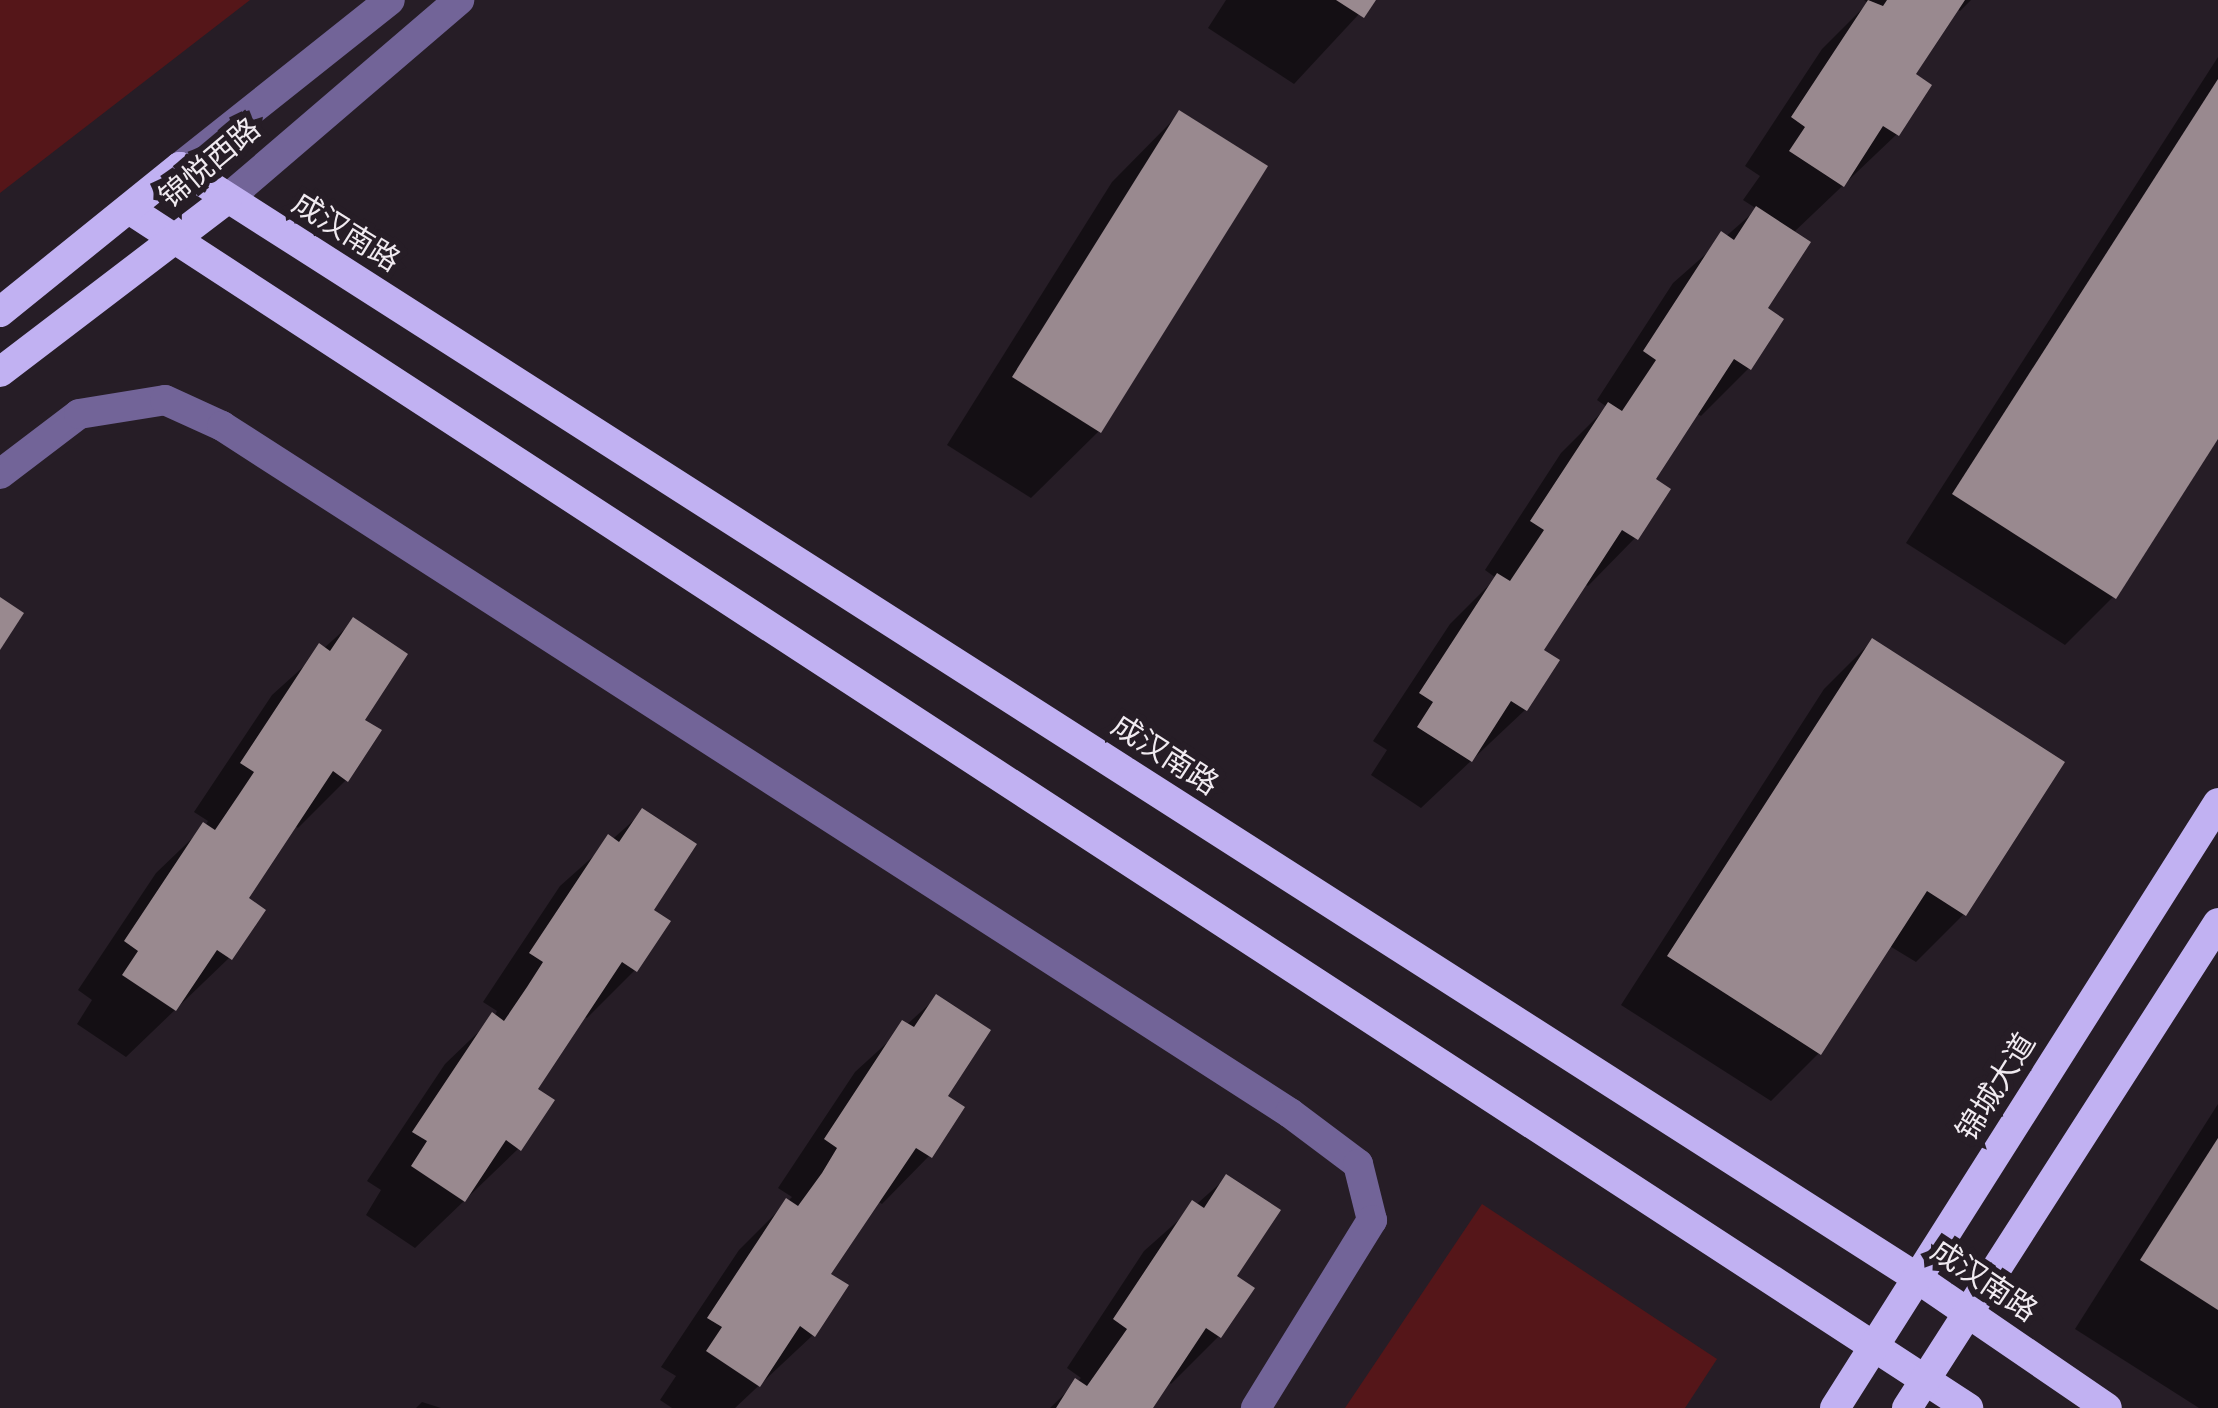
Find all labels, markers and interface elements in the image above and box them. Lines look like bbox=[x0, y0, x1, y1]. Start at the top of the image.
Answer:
street label: 锦悦西路 bbox=[152, 111, 268, 215]
street label: 成汉南路 bbox=[286, 185, 406, 279]
street label: 成汉南路 bbox=[1105, 707, 1225, 803]
street label: 锦城大道 bbox=[1949, 1027, 2043, 1147]
street label: 成汉南路 bbox=[1924, 1233, 2044, 1329]

